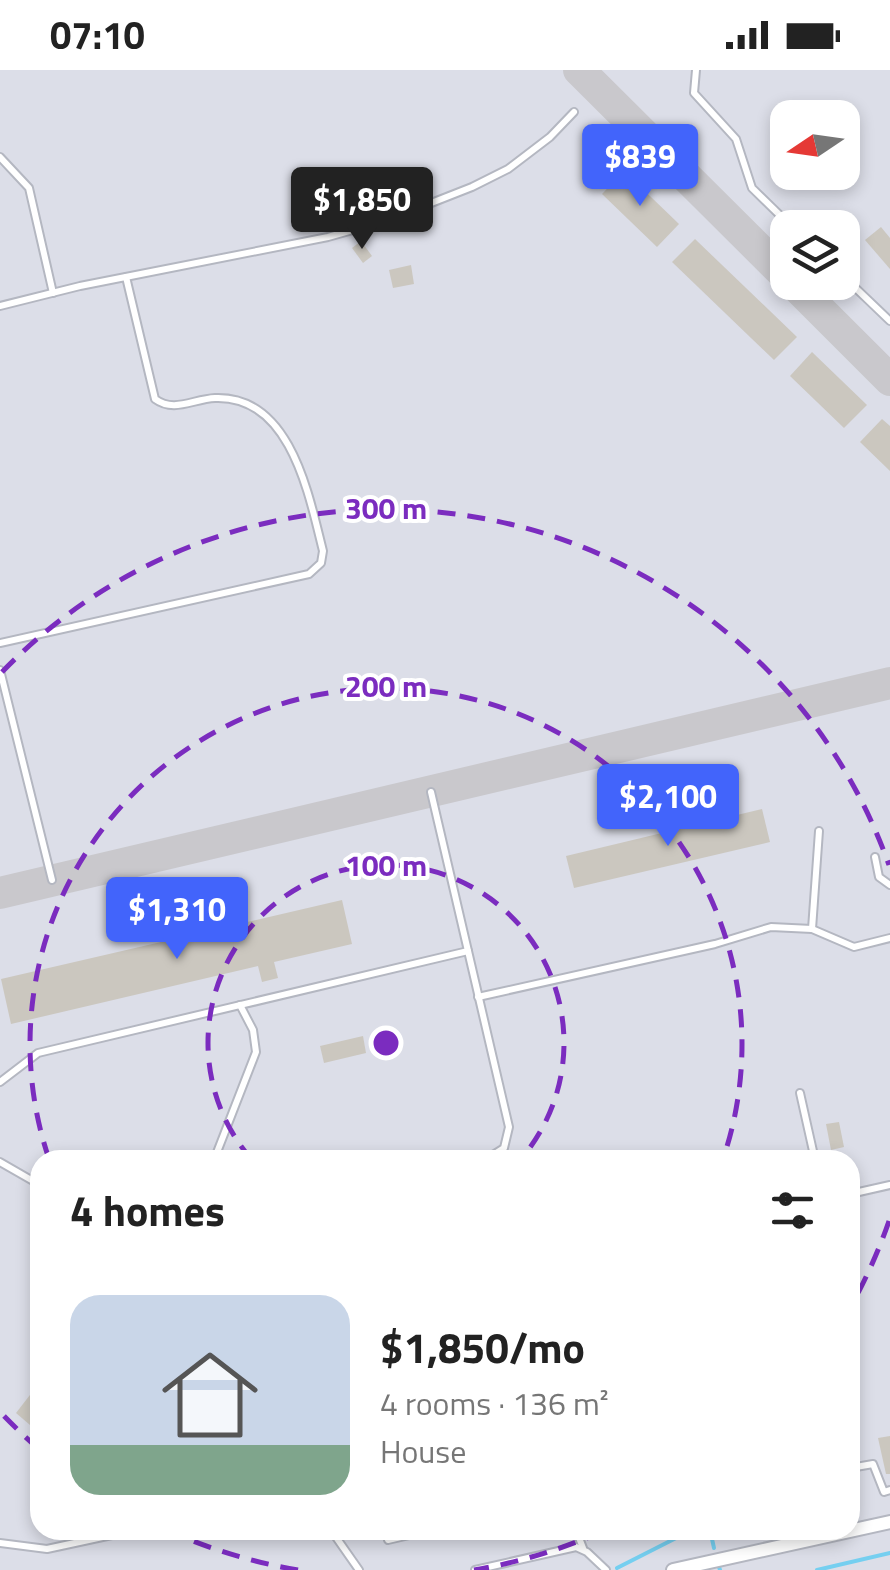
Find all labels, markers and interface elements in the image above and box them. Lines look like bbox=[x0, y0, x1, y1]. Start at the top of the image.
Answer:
text: 07:10 bbox=[50, 6, 145, 64]
north arrow bbox=[770, 100, 860, 190]
map controls bbox=[770, 100, 860, 300]
pin: $839 bbox=[581, 124, 699, 209]
text: $839 bbox=[604, 132, 676, 180]
pin: $1,850 bbox=[281, 167, 443, 252]
text: $1,850 bbox=[313, 175, 411, 223]
button: layers bbox=[770, 210, 860, 300]
text: 300 m bbox=[345, 485, 427, 531]
text: 200 m bbox=[345, 663, 427, 709]
pin: $2,100 bbox=[587, 764, 749, 849]
text: $2,100 bbox=[619, 772, 717, 820]
text: 100 m bbox=[345, 842, 427, 888]
pin: $1,310 bbox=[96, 877, 258, 962]
text: $1,310 bbox=[128, 885, 226, 933]
centre of rings bbox=[368, 1025, 404, 1061]
text: 4 homes bbox=[70, 1178, 225, 1242]
icon: filters bbox=[765, 1183, 820, 1238]
text: $1,850/mo bbox=[380, 1315, 585, 1379]
icon: home bbox=[150, 1335, 270, 1455]
text: 4 rooms · 136 m² bbox=[380, 1379, 609, 1427]
text: House bbox=[380, 1427, 466, 1475]

